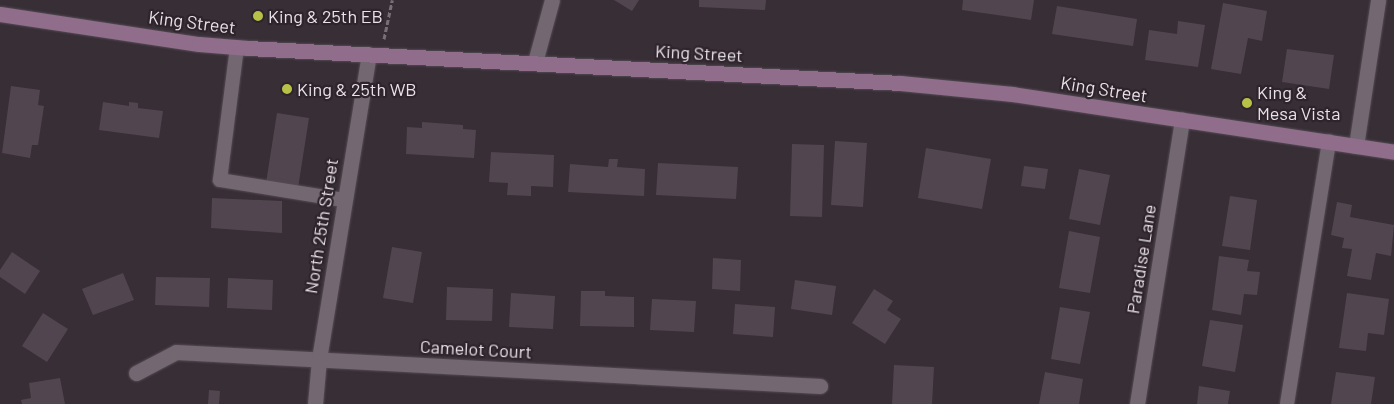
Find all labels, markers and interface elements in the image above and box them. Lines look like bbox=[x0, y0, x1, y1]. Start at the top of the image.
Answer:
place label: King & 25th EB bbox=[268, 5, 383, 27]
street label: King Street bbox=[147, 6, 237, 38]
marker: King & 25th EB bbox=[252, 10, 264, 22]
street label: King Street bbox=[655, 40, 743, 66]
street label: King Street bbox=[1059, 71, 1149, 107]
place label: King & 25th WB bbox=[297, 78, 417, 100]
place label: King & Mesa Vista bbox=[1257, 82, 1340, 125]
marker: King & 25th WB bbox=[281, 83, 293, 95]
marker: King & Mesa Vista bbox=[1241, 97, 1253, 109]
street label: North 25th Street bbox=[300, 157, 342, 295]
street label: Paradise Lane bbox=[1122, 203, 1160, 315]
street label: Camelot Court bbox=[419, 335, 533, 363]

